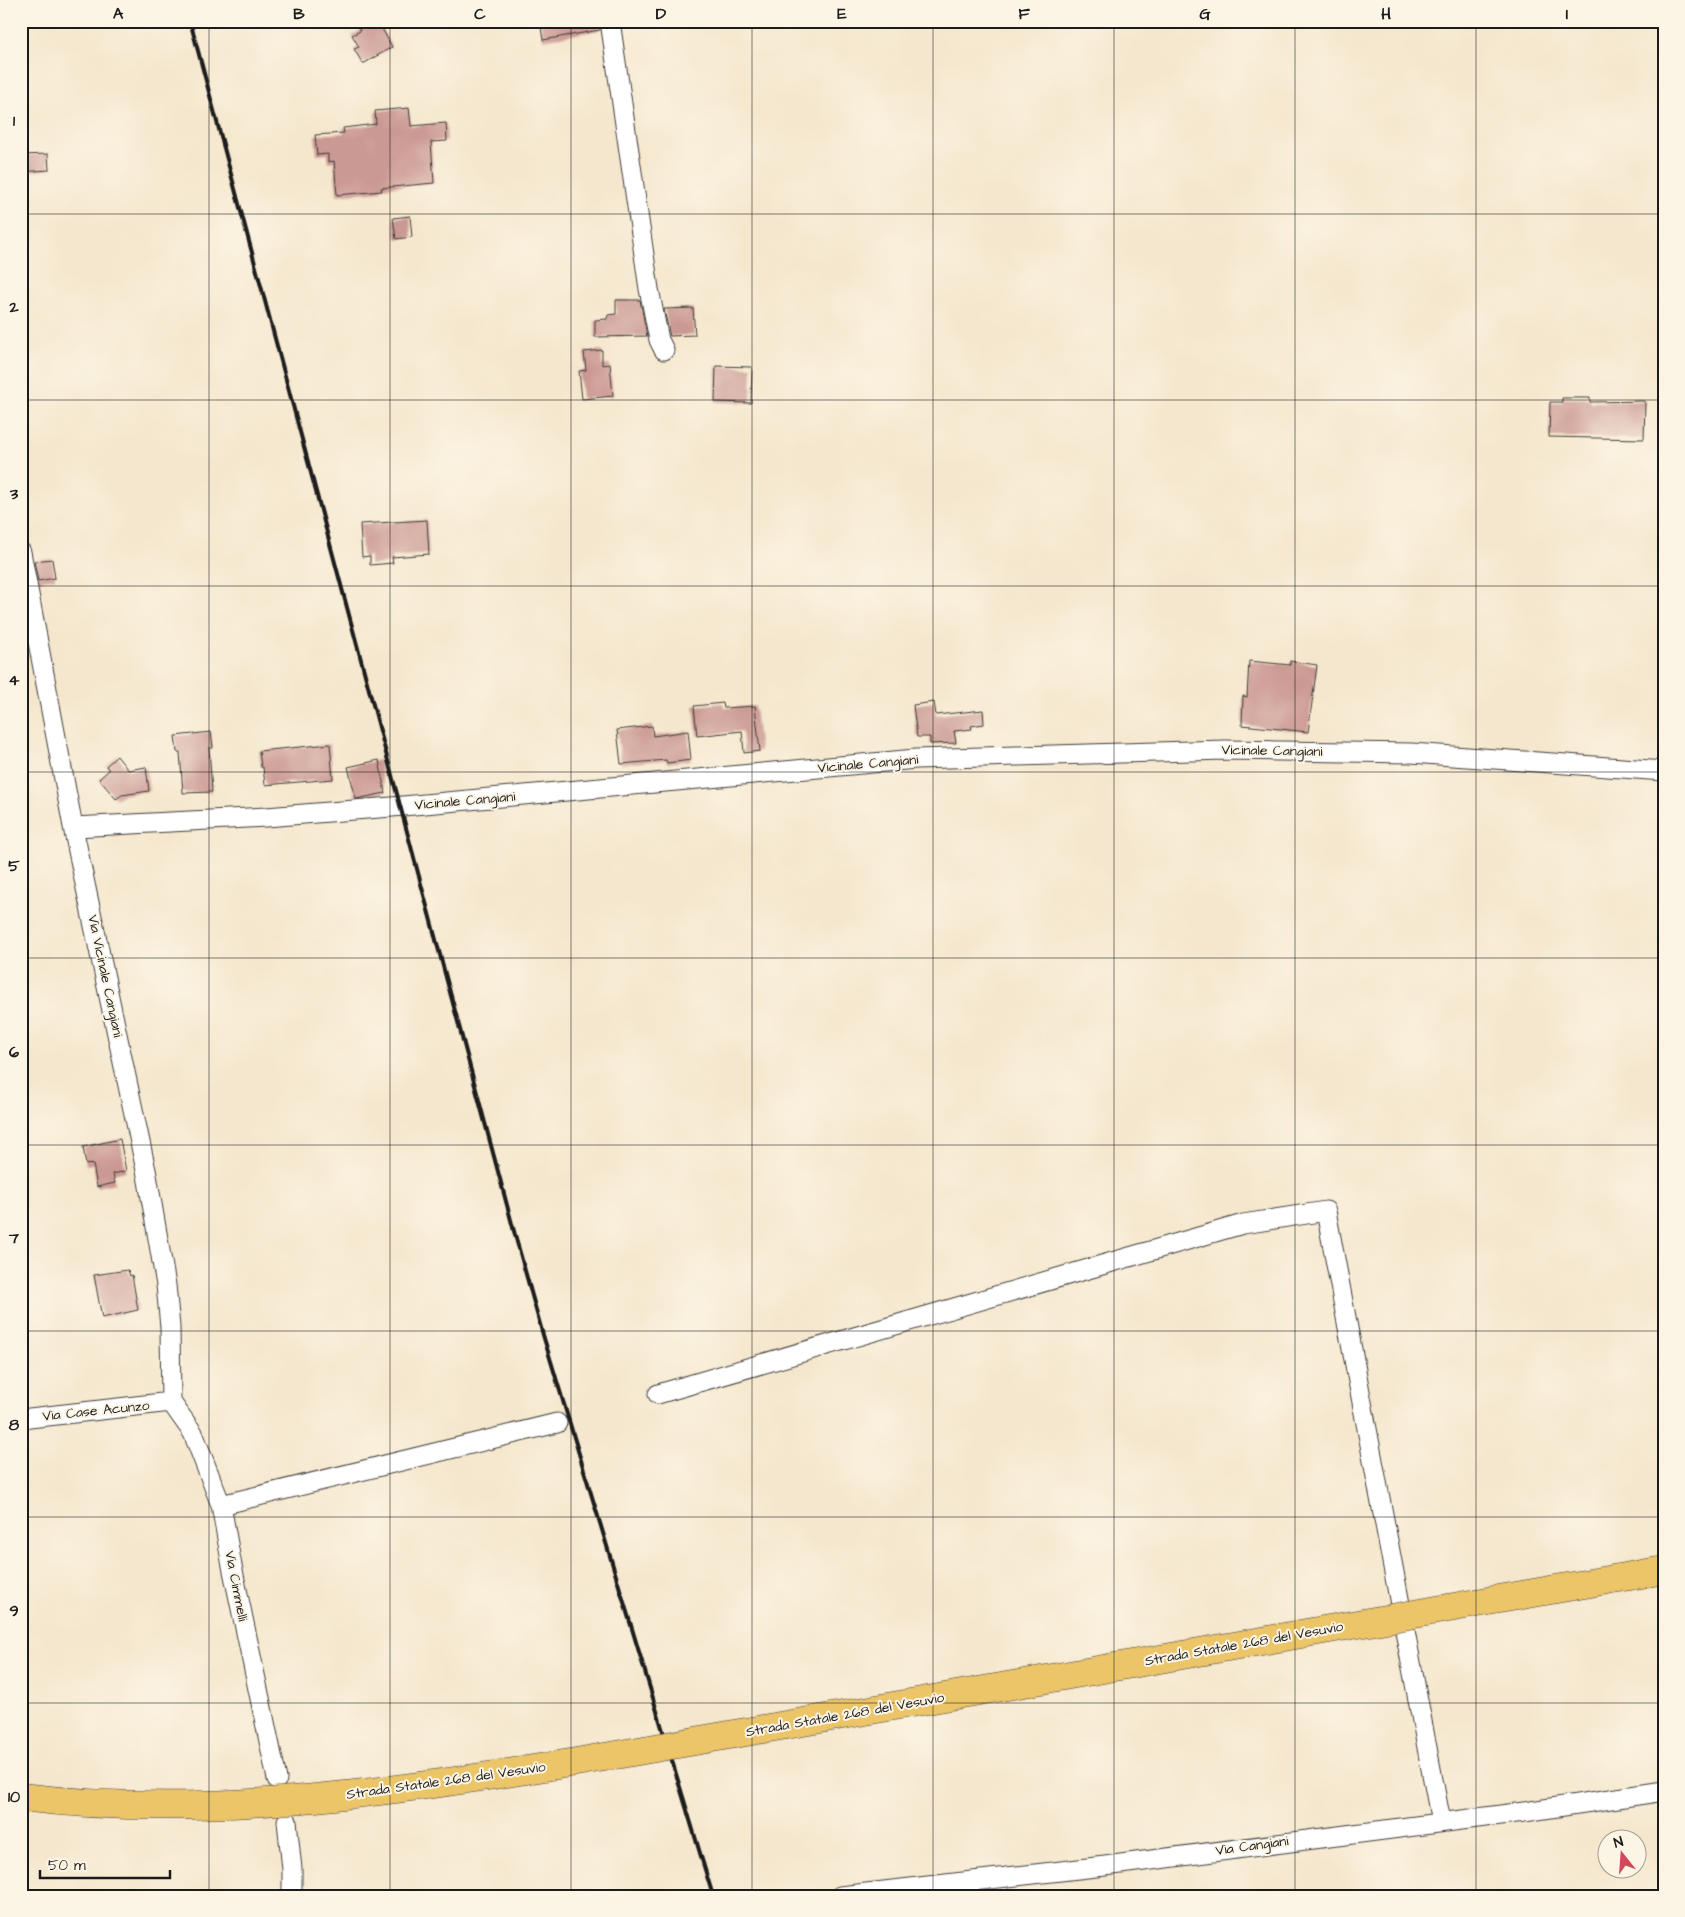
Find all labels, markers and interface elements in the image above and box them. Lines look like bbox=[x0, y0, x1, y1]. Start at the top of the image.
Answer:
text: A bbox=[113, 3, 124, 25]
text: B bbox=[293, 3, 305, 25]
text: C bbox=[474, 3, 486, 25]
text: D bbox=[656, 3, 667, 25]
text: E bbox=[837, 3, 847, 25]
text: F bbox=[1018, 3, 1030, 25]
text: G bbox=[1199, 3, 1211, 25]
text: H bbox=[1381, 3, 1391, 25]
text: I bbox=[1566, 3, 1568, 25]
text: 1 bbox=[13, 110, 16, 132]
text: 2 bbox=[8, 296, 19, 318]
text: 3 bbox=[9, 483, 19, 505]
text: 4 bbox=[9, 669, 20, 691]
street label: Vicinale Cangiani bbox=[1221, 740, 1323, 762]
street label: Vicinale Cangiani bbox=[817, 750, 919, 778]
street label: Vicinale Cangiani bbox=[414, 787, 516, 815]
text: 5 bbox=[8, 855, 20, 877]
street label: Via Vicinale Cangiani bbox=[82, 913, 128, 1039]
text: 6 bbox=[9, 1041, 19, 1063]
text: 7 bbox=[8, 1227, 19, 1249]
street label: Via Case Acunzo bbox=[41, 1395, 151, 1427]
text: 8 bbox=[9, 1414, 20, 1436]
street label: Via Cimmelli bbox=[219, 1549, 253, 1623]
text: 9 bbox=[9, 1600, 19, 1622]
street label: Strada Statale 268 del Vesuvio bbox=[1143, 1617, 1345, 1671]
street label: Strada Statale 268 del Vesuvio bbox=[744, 1688, 946, 1742]
street label: Strada Statale 268 del Vesuvio bbox=[345, 1757, 547, 1805]
text: 10 bbox=[8, 1786, 20, 1808]
north arrow bbox=[1598, 1830, 1648, 1880]
street label: Via Cangiani bbox=[1214, 1831, 1290, 1861]
text: N bbox=[1611, 1832, 1626, 1853]
scale bar bbox=[40, 1847, 170, 1879]
text: 50 m bbox=[48, 1855, 86, 1876]

